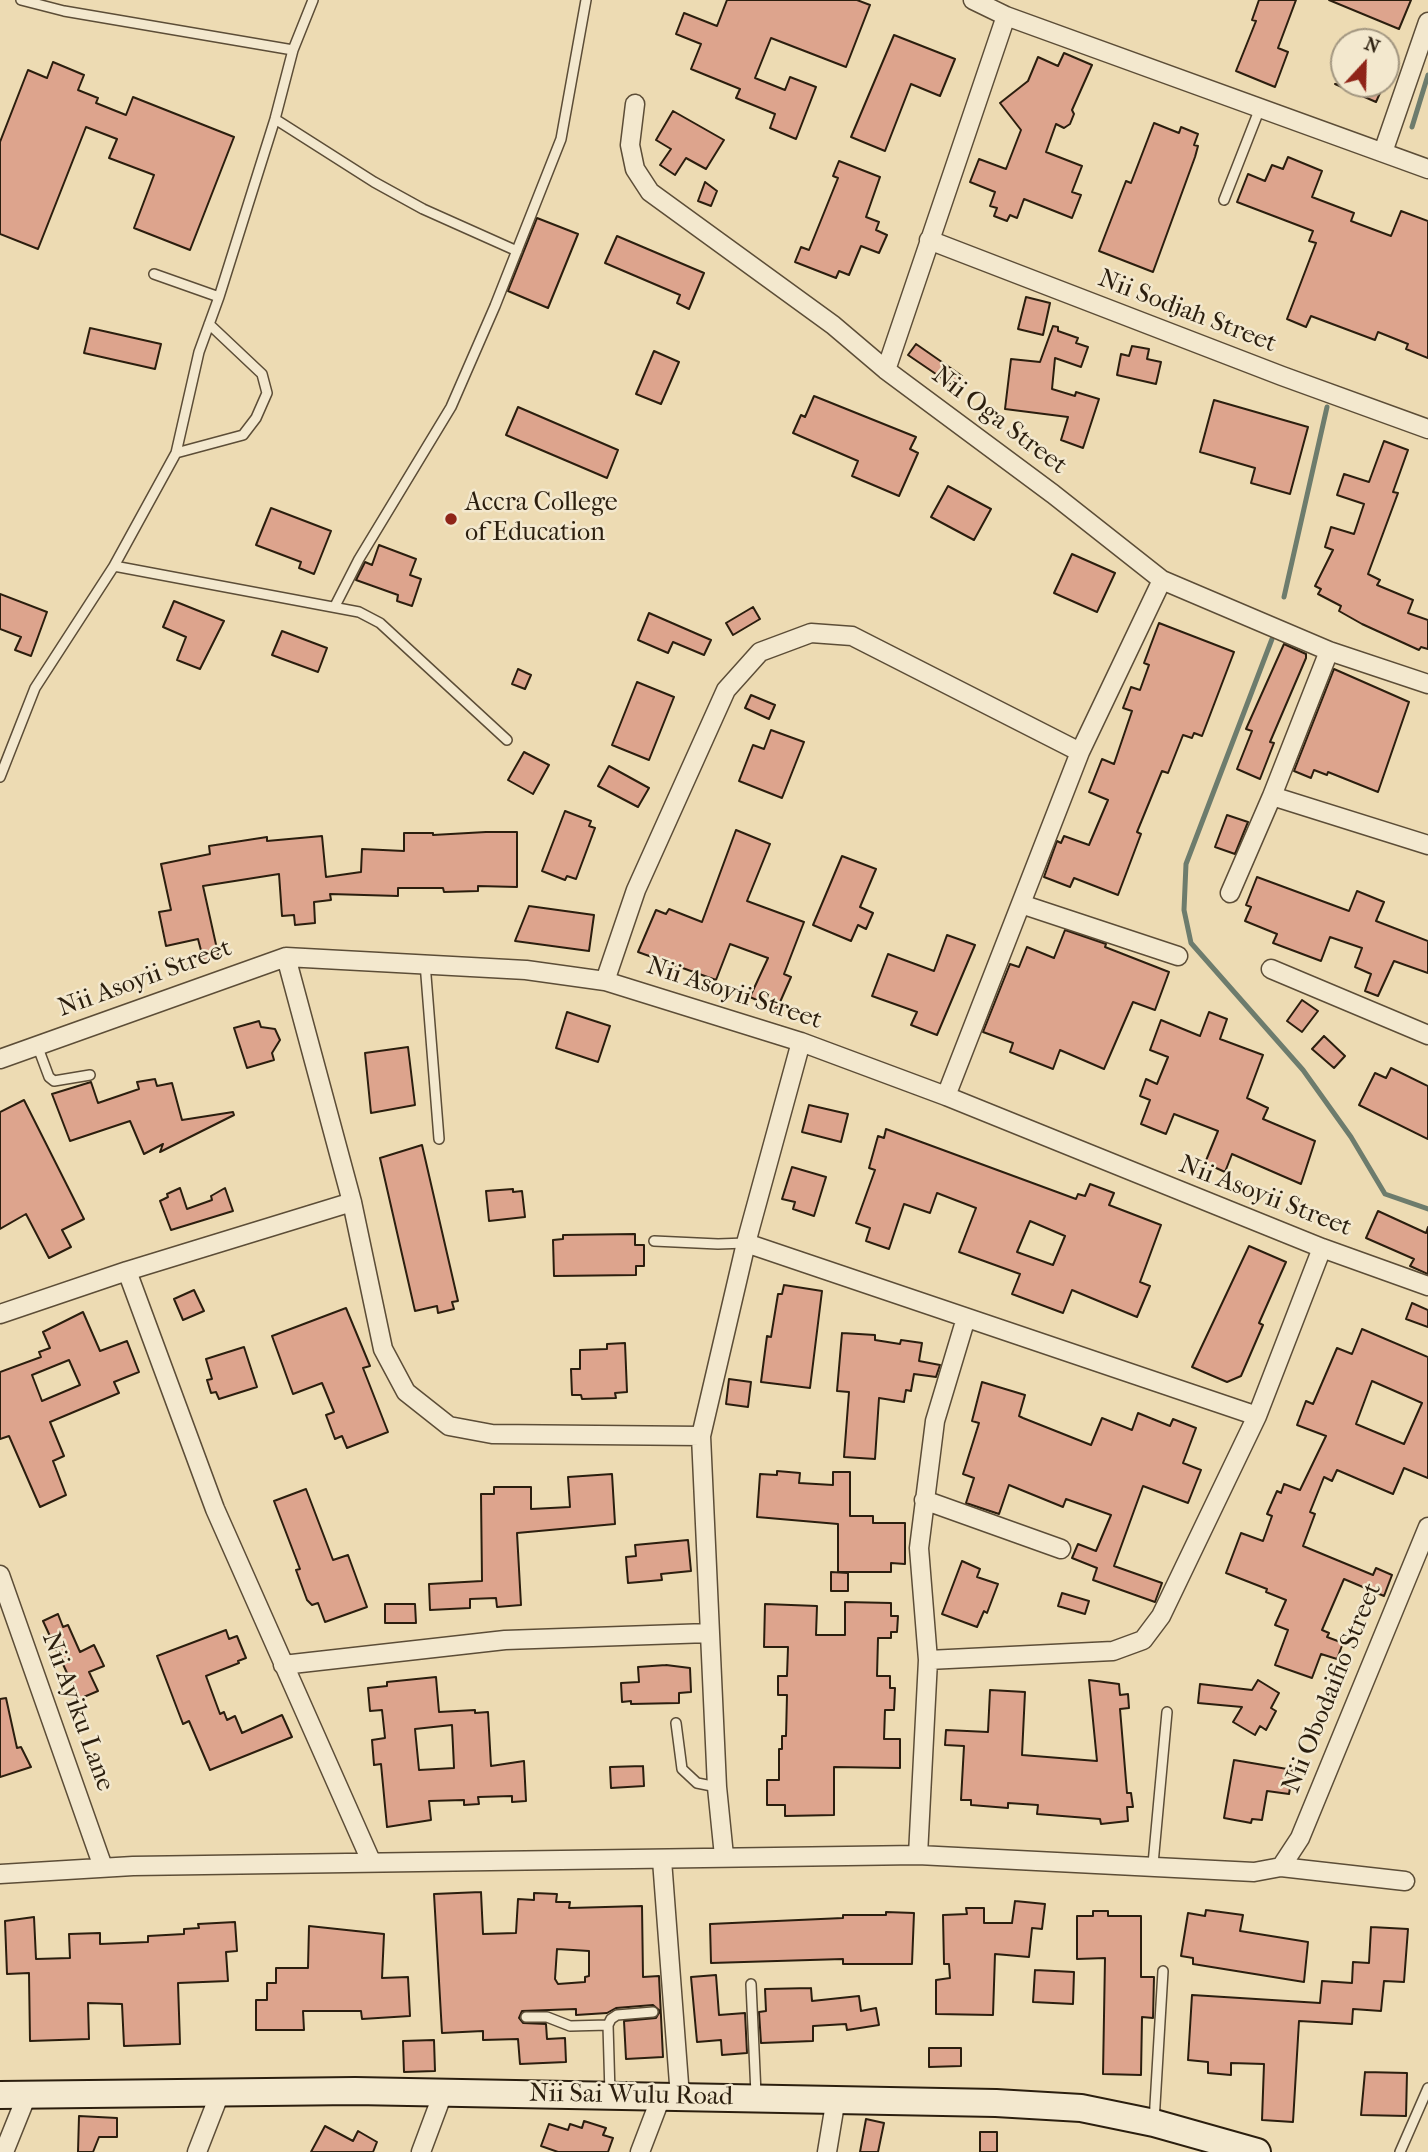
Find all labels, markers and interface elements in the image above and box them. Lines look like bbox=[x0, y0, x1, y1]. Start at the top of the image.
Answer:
north arrow bbox=[1330, 28, 1400, 98]
text: N bbox=[1361, 32, 1383, 58]
street label: Nii Sodjah Street bbox=[1093, 264, 1281, 360]
street label: Nii Oga Street bbox=[925, 360, 1073, 482]
place label: Accra College of Education bbox=[465, 488, 618, 550]
marker: Accra College of Education bbox=[443, 511, 459, 527]
street label: Nii Asoyii Street bbox=[54, 933, 236, 1025]
street label: Nii Asoyii Street bbox=[642, 951, 826, 1037]
street label: Nii Asoyii Street bbox=[1174, 1150, 1356, 1244]
street label: Nii Obodaifio Street bbox=[1277, 1579, 1389, 1797]
street label: Nii Ayiku Lane bbox=[34, 1628, 120, 1796]
street label: Nii Sai Wulu Road bbox=[529, 2079, 733, 2113]

